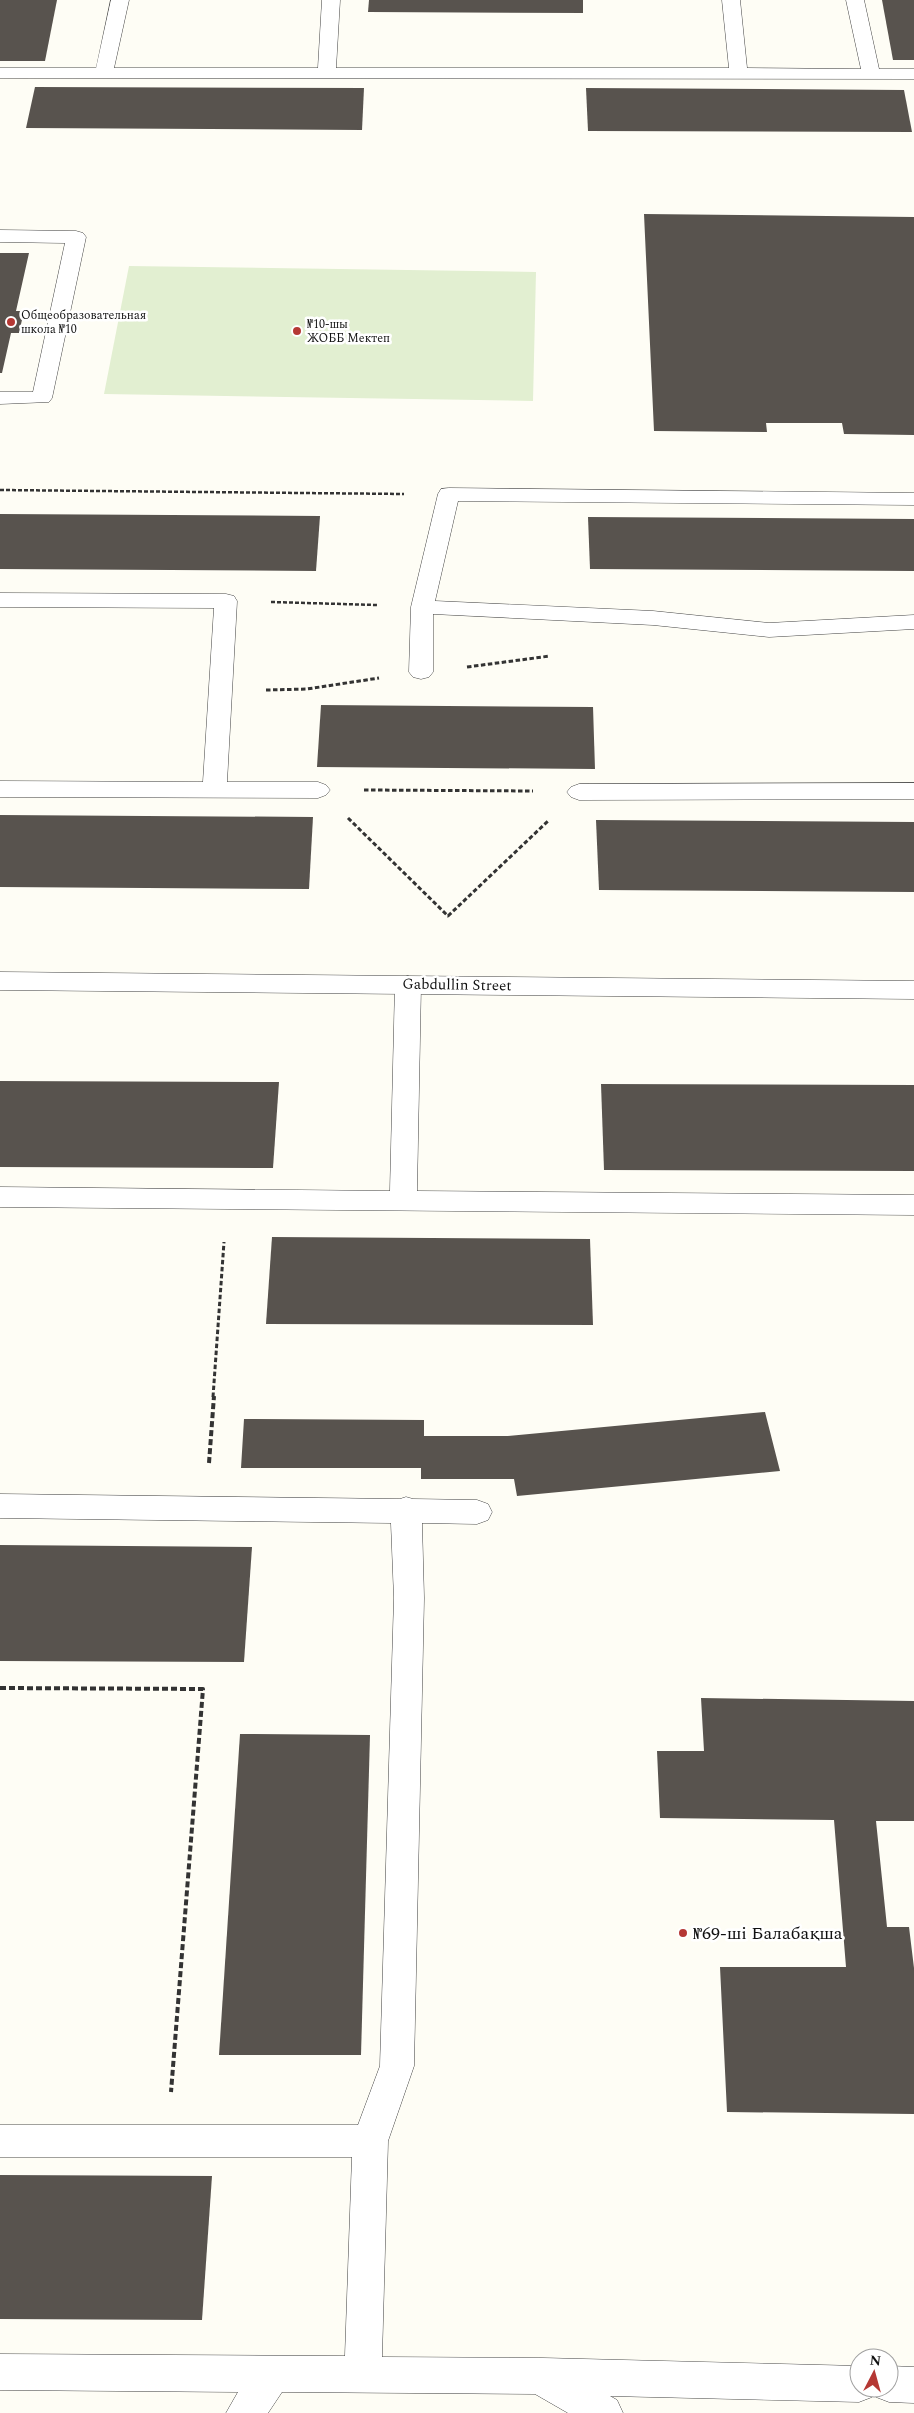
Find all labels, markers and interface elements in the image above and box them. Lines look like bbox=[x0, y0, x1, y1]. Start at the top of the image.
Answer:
place label: Общеобразовательная школа №10 bbox=[21, 306, 146, 339]
place label: №10-шы ЖОББ Мектеп bbox=[307, 315, 390, 348]
marker: Общеобразовательная школа №10 bbox=[5, 316, 17, 328]
marker: №10-шы ЖОББ Мектеп bbox=[291, 325, 303, 337]
street label: Gabdullin Street bbox=[402, 973, 512, 997]
place label: №69-ші Балабақша bbox=[693, 1920, 843, 1947]
marker: №69-ші Балабақша bbox=[677, 1927, 689, 1939]
north arrow bbox=[849, 2348, 899, 2398]
text: N bbox=[869, 2350, 882, 2372]

